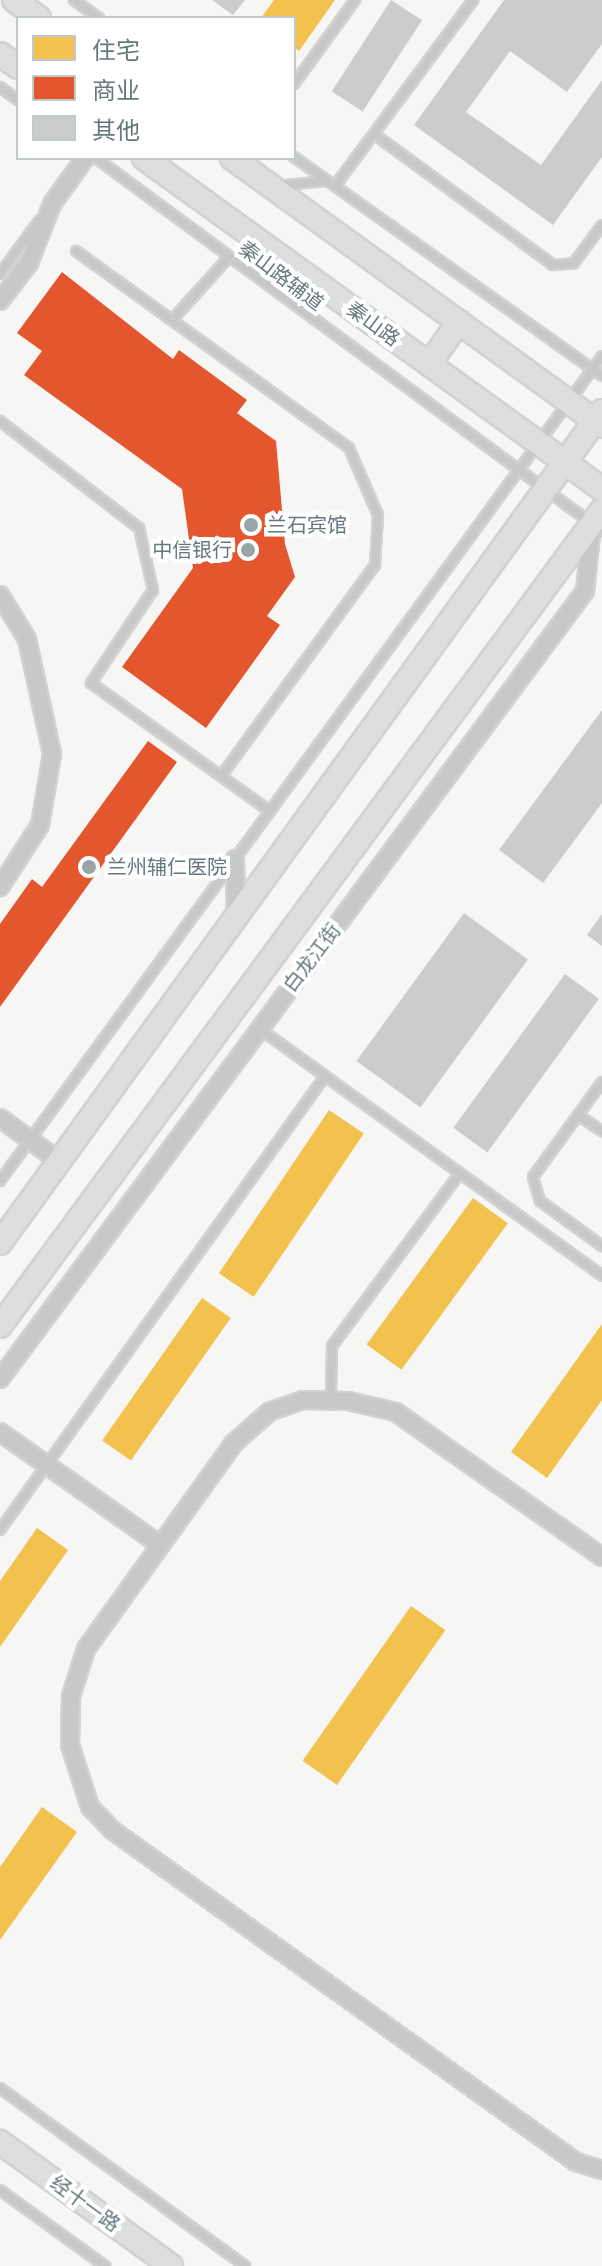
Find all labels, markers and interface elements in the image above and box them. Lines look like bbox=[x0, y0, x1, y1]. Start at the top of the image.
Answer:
legend bbox=[16, 16, 296, 160]
text: 住宅 bbox=[92, 37, 140, 65]
text: 商业 bbox=[92, 77, 140, 105]
text: 其他 bbox=[92, 117, 140, 145]
street label: 秦山路辅道 bbox=[234, 236, 328, 316]
street label: 秦山路 bbox=[342, 297, 404, 351]
place label: 兰石宾馆 bbox=[267, 513, 347, 537]
marker: 兰石宾馆 bbox=[242, 516, 260, 534]
place label: 中信银行 bbox=[152, 538, 232, 562]
marker: 中信银行 bbox=[239, 541, 257, 559]
place label: 兰州辅仁医院 bbox=[107, 855, 227, 879]
marker: 兰州辅仁医院 bbox=[78, 856, 100, 878]
street label: 白龙江街 bbox=[278, 919, 346, 997]
street label: 经十一路 bbox=[46, 2171, 124, 2237]

